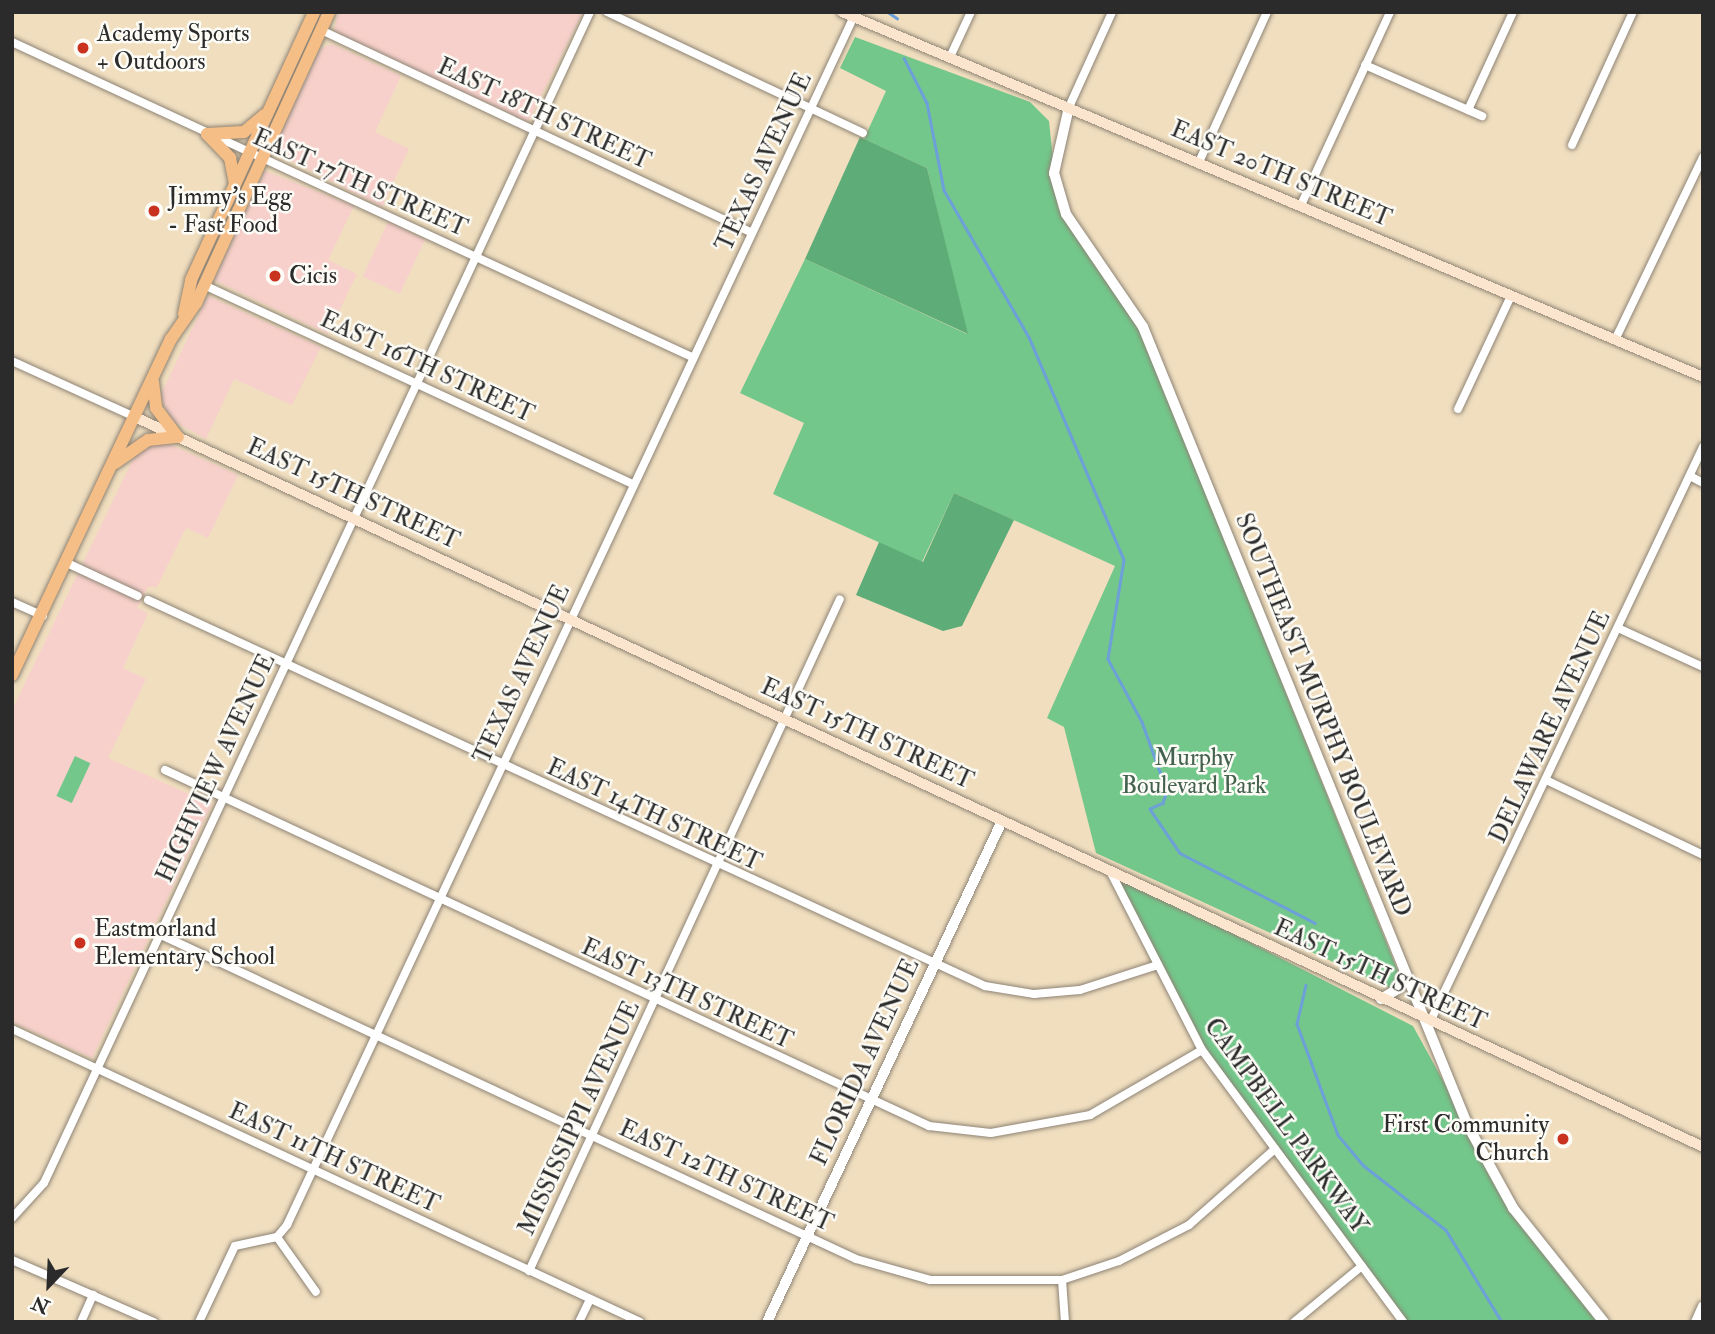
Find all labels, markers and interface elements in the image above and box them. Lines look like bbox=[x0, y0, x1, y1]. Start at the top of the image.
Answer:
place label: Academy Sports + Outdoors bbox=[97, 20, 249, 76]
marker: Academy Sports + Outdoors bbox=[75, 40, 91, 56]
street label: EAST 18TH STREET bbox=[433, 52, 655, 176]
street label: TEXAS AVENUE bbox=[710, 68, 818, 256]
street label: EAST 20TH STREET bbox=[1167, 115, 1395, 233]
street label: EAST 17TH STREET bbox=[248, 123, 472, 243]
place label: Jimmy's Egg - Fast Food bbox=[168, 183, 292, 239]
marker: Jimmy's Egg - Fast Food bbox=[146, 203, 162, 219]
place label: Cicis bbox=[289, 262, 337, 290]
marker: Cicis bbox=[267, 268, 283, 284]
street label: EAST 16TH STREET bbox=[316, 305, 538, 429]
street label: EAST 15TH STREET bbox=[242, 432, 464, 556]
street label: SOUTHEAST MURPHY BOULEVARD bbox=[1229, 509, 1417, 921]
street label: TEXAS AVENUE bbox=[468, 580, 576, 768]
street label: DELAWARE AVENUE bbox=[1483, 606, 1617, 848]
street label: HIGHVIEW AVENUE bbox=[150, 649, 282, 887]
street label: EAST 15TH STREET bbox=[756, 672, 978, 796]
park label: Murphy Boulevard Park bbox=[1121, 744, 1267, 800]
street label: EAST 14TH STREET bbox=[542, 753, 766, 877]
street label: EAST 15TH STREET bbox=[1269, 913, 1491, 1037]
place label: Eastmorland Elementary School bbox=[94, 915, 275, 971]
street label: EAST 13TH STREET bbox=[577, 932, 797, 1056]
marker: Eastmorland Elementary School bbox=[72, 935, 88, 951]
street label: FLORIDA AVENUE bbox=[804, 954, 926, 1170]
street label: MISSISSIPPI AVENUE bbox=[512, 996, 646, 1240]
street label: CAMPBELL PARKWAY bbox=[1198, 1013, 1374, 1239]
street label: EAST 11TH STREET bbox=[224, 1097, 444, 1219]
place label: First Community Church bbox=[1382, 1111, 1549, 1167]
street label: EAST 12TH STREET bbox=[614, 1114, 838, 1238]
marker: First Community Church bbox=[1555, 1131, 1571, 1147]
north arrow bbox=[14, 1250, 84, 1320]
text: N bbox=[28, 1290, 53, 1319]

